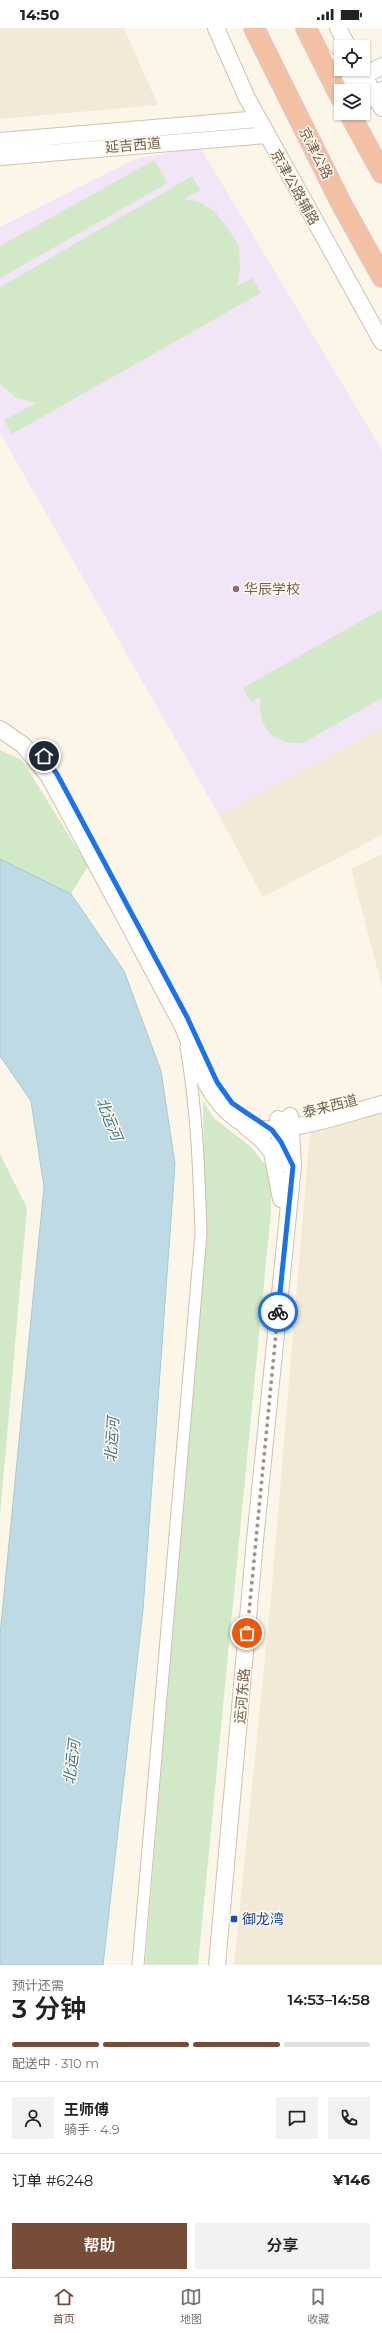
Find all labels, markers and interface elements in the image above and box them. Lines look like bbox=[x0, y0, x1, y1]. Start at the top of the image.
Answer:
text: 14:50 bbox=[20, 5, 59, 24]
map controls bbox=[334, 40, 370, 120]
button: locate bbox=[334, 40, 370, 76]
button: layers bbox=[334, 84, 370, 120]
street label: 京津公路 bbox=[295, 124, 337, 182]
street label: 延吉西道 bbox=[104, 134, 162, 156]
street label: 京津公路辅路 bbox=[267, 146, 323, 228]
place label: 华辰学校 bbox=[244, 580, 300, 598]
marker: 华辰学校 bbox=[231, 584, 241, 594]
pin bbox=[27, 739, 61, 773]
icon: home bbox=[33, 745, 55, 767]
street label: 泰来西道 bbox=[301, 1090, 359, 1122]
water label: 北运河 bbox=[92, 1094, 128, 1146]
courier bbox=[258, 1292, 298, 1332]
icon: bike bbox=[267, 1301, 289, 1323]
water label: 北运河 bbox=[100, 1414, 123, 1463]
pin bbox=[230, 1616, 264, 1650]
icon: bag bbox=[236, 1622, 258, 1644]
street label: 运河东路 bbox=[231, 1667, 253, 1725]
water label: 北运河 bbox=[59, 1735, 84, 1785]
place label: 御龙湾 bbox=[242, 1910, 284, 1928]
marker: 御龙湾 bbox=[229, 1914, 239, 1924]
text: 预计还需 bbox=[12, 1977, 64, 1993]
text: 14:53–14:58 bbox=[287, 1990, 370, 2009]
text: 3 分钟 bbox=[12, 1993, 86, 2025]
text: 配送中 · 310 m bbox=[12, 2055, 99, 2071]
button: person bbox=[12, 2097, 54, 2139]
button: chat bbox=[276, 2097, 318, 2139]
button: phone bbox=[328, 2097, 370, 2139]
text: 王师傅 bbox=[64, 2100, 109, 2119]
text: 骑手 · 4.9 bbox=[64, 2121, 120, 2137]
text: ¥146 bbox=[333, 2170, 370, 2189]
text: 订单 #6248 bbox=[12, 2171, 93, 2190]
button: 帮助 bbox=[12, 2223, 187, 2269]
button: 分享 bbox=[195, 2223, 370, 2269]
tab: 首页 bbox=[53, 2286, 75, 2326]
tab: 地图 bbox=[180, 2286, 202, 2326]
tab: 收藏 bbox=[307, 2286, 329, 2326]

